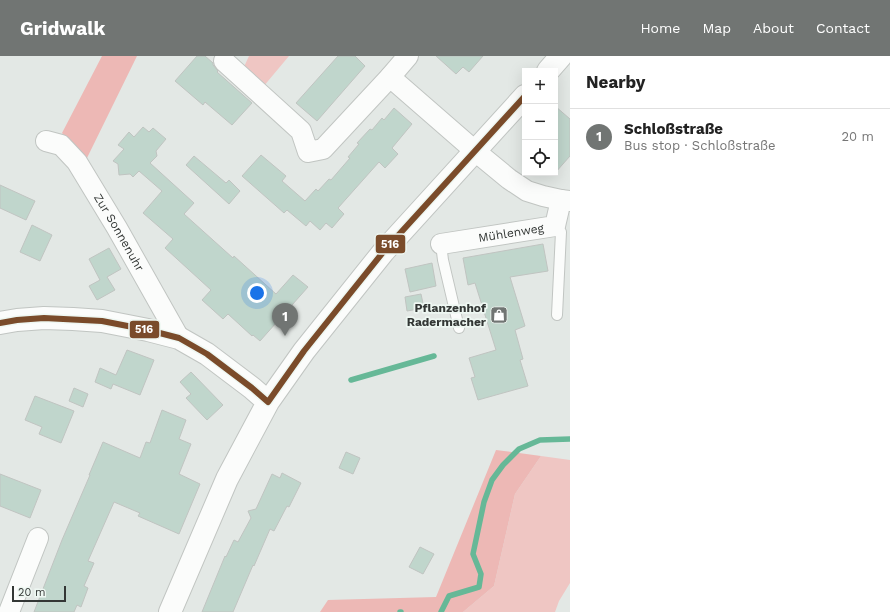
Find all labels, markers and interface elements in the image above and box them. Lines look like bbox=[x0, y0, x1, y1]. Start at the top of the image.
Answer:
text: Gridwalk bbox=[20, 17, 105, 40]
text: Home bbox=[640, 20, 680, 36]
text: Map bbox=[702, 20, 731, 36]
text: About bbox=[753, 20, 794, 36]
text: Contact bbox=[816, 20, 870, 36]
map controls bbox=[522, 68, 558, 176]
button: + bbox=[522, 68, 558, 104]
text: Nearby bbox=[586, 72, 645, 92]
button: − bbox=[522, 104, 558, 140]
text: Schloßstraße bbox=[624, 120, 723, 138]
text: 1 bbox=[596, 129, 602, 144]
text: 20 m bbox=[842, 129, 874, 144]
text: Bus stop · Schloßstraße bbox=[624, 138, 776, 153]
button: locate bbox=[522, 140, 558, 176]
street label: Zur Sonnenuhr bbox=[91, 191, 147, 274]
street label: Mühlenweg bbox=[477, 221, 545, 245]
line badge: 516 bbox=[375, 234, 406, 254]
text: 516 bbox=[381, 238, 399, 251]
your location bbox=[247, 283, 267, 303]
place label: Pflanzenhof Radermacher bbox=[407, 301, 487, 329]
pin: 1 bbox=[272, 303, 298, 336]
shop icon: Pflanzenhof Radermacher bbox=[489, 305, 509, 325]
line badge: 516 bbox=[129, 320, 160, 339]
text: 516 bbox=[135, 323, 153, 336]
scale bar bbox=[12, 584, 66, 603]
text: 20 m bbox=[18, 586, 46, 599]

